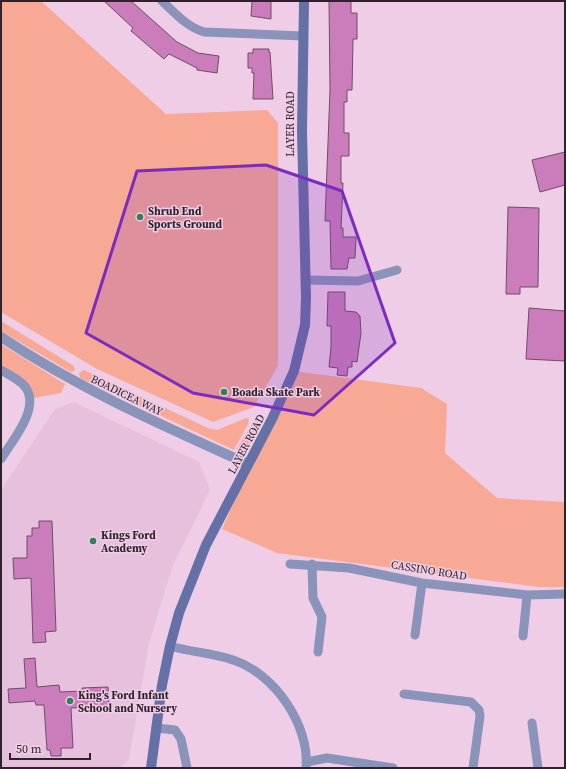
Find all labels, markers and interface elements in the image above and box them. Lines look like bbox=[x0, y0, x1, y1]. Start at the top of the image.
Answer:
street label: LAYER ROAD bbox=[283, 91, 298, 157]
place label: Shrub End Sports Ground bbox=[148, 204, 222, 232]
marker: Shrub End Sports Ground bbox=[135, 212, 145, 222]
street label: BOADICEA WAY bbox=[88, 372, 165, 419]
place label: Boada Skate Park bbox=[232, 385, 320, 400]
marker: Boada Skate Park bbox=[219, 387, 229, 397]
street label: LAYER ROAD bbox=[224, 412, 269, 477]
place label: Kings Ford Academy bbox=[101, 528, 156, 556]
marker: Kings Ford Academy bbox=[88, 536, 98, 546]
street label: CASSINO ROAD bbox=[390, 557, 468, 584]
place label: King's Ford Infant School and Nursery bbox=[78, 688, 177, 716]
marker: King's Ford Infant School and Nursery bbox=[65, 696, 75, 706]
scale bar bbox=[10, 735, 90, 761]
text: 50 m bbox=[16, 741, 42, 757]

